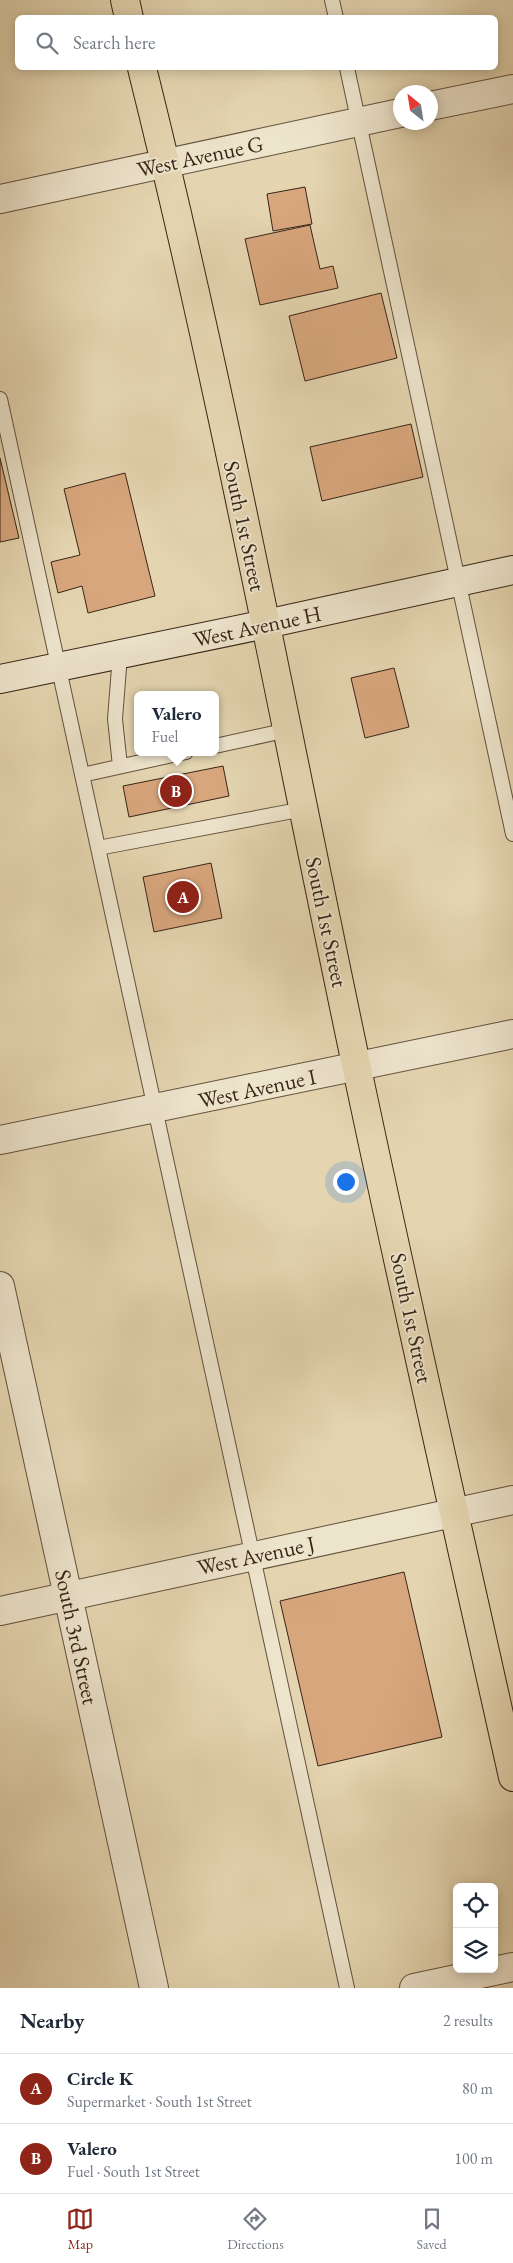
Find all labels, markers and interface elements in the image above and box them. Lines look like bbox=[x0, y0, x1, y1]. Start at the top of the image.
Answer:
search box bbox=[15, 15, 498, 70]
icon: search bbox=[33, 29, 61, 57]
text: Search here bbox=[73, 30, 155, 55]
north arrow bbox=[393, 85, 438, 130]
street label: West Avenue G bbox=[134, 129, 266, 184]
street label: South 1st Street bbox=[217, 458, 273, 594]
street label: West Avenue H bbox=[190, 599, 324, 654]
popup bbox=[134, 691, 219, 756]
text: Valero bbox=[152, 701, 201, 726]
text: Fuel bbox=[152, 726, 178, 747]
pin: B bbox=[160, 772, 192, 810]
street label: South 1st Street bbox=[299, 854, 355, 990]
pin: A bbox=[167, 878, 199, 916]
street label: West Avenue I bbox=[195, 1062, 319, 1115]
your location bbox=[333, 1169, 359, 1195]
street label: South 1st Street bbox=[384, 1250, 440, 1386]
street label: West Avenue J bbox=[194, 1529, 318, 1582]
street label: South 3rd Street bbox=[48, 1567, 105, 1707]
map controls bbox=[453, 1883, 498, 1973]
button: locate bbox=[453, 1883, 498, 1928]
button: layers bbox=[453, 1928, 498, 1973]
text: Nearby bbox=[20, 2007, 84, 2034]
text: 2 results bbox=[443, 2010, 493, 2031]
text: Circle K bbox=[67, 2066, 133, 2091]
text: A bbox=[30, 2078, 42, 2099]
text: 80 m bbox=[462, 2078, 493, 2099]
text: Supermarket · South 1st Street bbox=[67, 2091, 252, 2112]
text: Valero bbox=[67, 2136, 117, 2161]
text: B bbox=[31, 2148, 41, 2169]
text: 100 m bbox=[454, 2148, 493, 2169]
text: Fuel · South 1st Street bbox=[67, 2161, 200, 2182]
tab: Map bbox=[66, 2205, 94, 2253]
tab: Directions bbox=[227, 2205, 284, 2253]
tab: Saved bbox=[417, 2205, 447, 2253]

